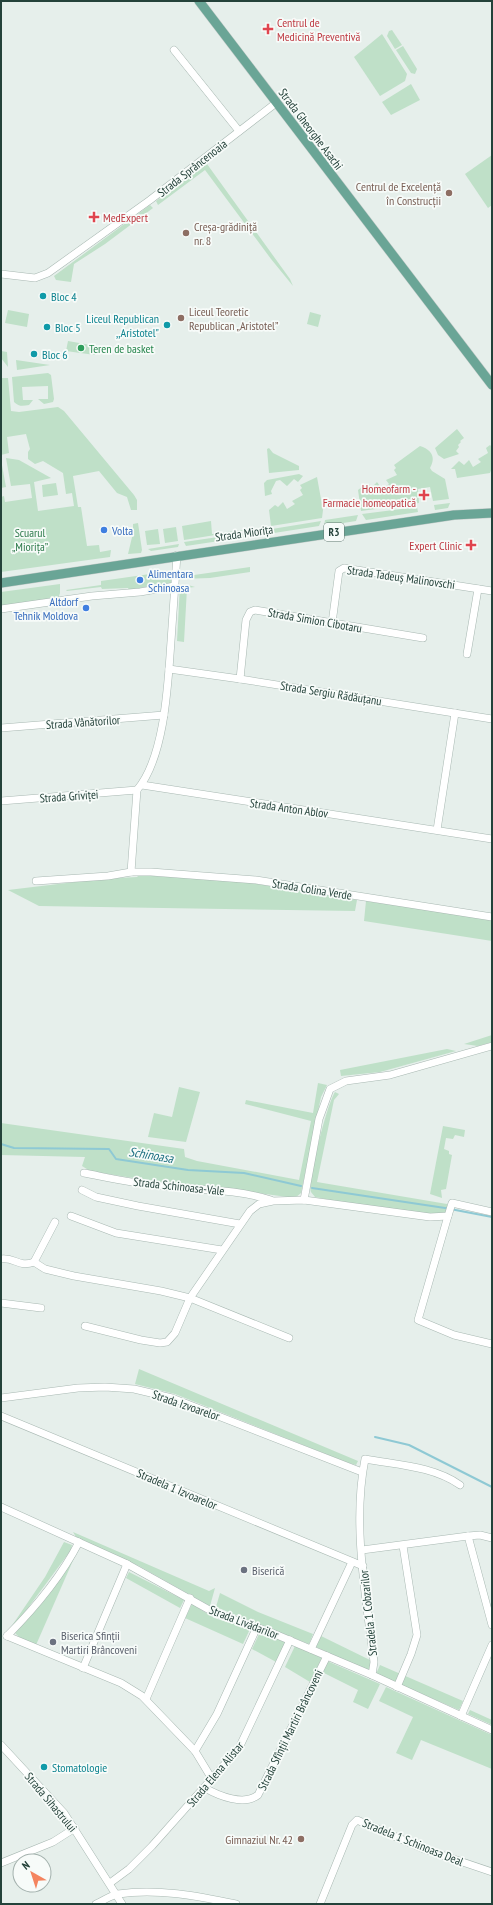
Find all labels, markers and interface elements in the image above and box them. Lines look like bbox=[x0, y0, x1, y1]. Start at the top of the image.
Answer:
place label: Centrul de Medicină Preventivă bbox=[277, 15, 360, 44]
marker: Centrul de Medicină Preventivă bbox=[262, 23, 274, 35]
street label: Strada Gheorghe Asachi bbox=[276, 85, 346, 173]
street label: Strada Sprâncenoaia bbox=[154, 136, 230, 200]
place label: Centrul de Excelență în Construcții bbox=[356, 179, 441, 208]
marker: Centrul de Excelență în Construcții bbox=[444, 188, 454, 198]
place label: MedExpert bbox=[103, 210, 149, 225]
marker: MedExpert bbox=[88, 211, 100, 223]
place label: Creșa-grădiniță nr. 8 bbox=[194, 219, 257, 248]
marker: Creșa-grădiniță nr. 8 bbox=[181, 228, 191, 238]
place label: Bloc 4 bbox=[51, 289, 77, 304]
marker: Bloc 4 bbox=[38, 291, 48, 301]
place label: Liceul Teoretic Republican „Aristotel” bbox=[189, 304, 279, 333]
place label: Liceul Republican ,,Aristotel" bbox=[86, 311, 159, 340]
marker: Liceul Teoretic Republican „Aristotel” bbox=[176, 313, 186, 323]
place label: Bloc 5 bbox=[55, 320, 81, 335]
marker: Liceul Republican ,,Aristotel" bbox=[162, 320, 172, 330]
marker: Bloc 5 bbox=[42, 322, 52, 332]
place label: Teren de basket bbox=[89, 341, 154, 356]
marker: Teren de basket bbox=[76, 343, 86, 353]
place label: Bloc 6 bbox=[42, 347, 68, 362]
marker: Bloc 6 bbox=[29, 349, 39, 359]
place label: Homeofarm - Farmacie homeopatică bbox=[323, 481, 416, 510]
marker: Homeofarm - Farmacie homeopatică bbox=[419, 490, 429, 500]
street label: Strada Miorița bbox=[214, 521, 274, 544]
place label: Volta bbox=[111, 523, 133, 538]
road number: R3 bbox=[324, 523, 344, 541]
park label: Scuarul „Miorița” bbox=[12, 525, 49, 554]
marker: Volta bbox=[99, 525, 109, 535]
place label: Expert Clinic bbox=[409, 538, 463, 553]
marker: Expert Clinic bbox=[465, 539, 477, 551]
street label: Strada Tadeuș Malinovschi bbox=[346, 562, 456, 592]
place label: Alimentara Schinoasa bbox=[148, 566, 194, 595]
marker: Alimentara Schinoasa bbox=[135, 575, 145, 585]
place label: Altdorf Tehnik Moldova bbox=[14, 594, 79, 623]
marker: Altdorf Tehnik Moldova bbox=[81, 603, 91, 613]
street label: Strada Simion Cibotaru bbox=[267, 604, 363, 636]
street label: Strada Sergiu Rădăuțanu bbox=[279, 678, 383, 708]
street label: Strada Vânătorilor bbox=[45, 712, 121, 732]
street label: Strada Griviței bbox=[39, 786, 99, 806]
street label: Strada Anton Ablov bbox=[249, 795, 329, 821]
street label: Strada Colina Verde bbox=[271, 875, 353, 903]
water label: Schinoasa bbox=[128, 1143, 175, 1167]
street label: Strada Schinoasa-Vale bbox=[133, 1174, 225, 1198]
street label: Strada Izvoarelor bbox=[150, 1386, 222, 1424]
street label: Stradela 1 Izvoarelor bbox=[135, 1465, 220, 1513]
place label: Biserică bbox=[252, 1563, 284, 1578]
marker: Biserică bbox=[239, 1565, 249, 1575]
street label: Stradela 1 Cobzarilor bbox=[356, 1569, 380, 1657]
street label: Strada Livădarilor bbox=[207, 1602, 282, 1642]
place label: Biserica Sfinții Martiri Brâncoveni bbox=[61, 1628, 137, 1657]
marker: Biserica Sfinții Martiri Brâncoveni bbox=[48, 1637, 58, 1647]
street label: Strada Sfînții Martiri Brâncoveni bbox=[254, 1667, 326, 1793]
street label: Strada Elena Alistar bbox=[183, 1738, 247, 1810]
place label: Stomatologie bbox=[52, 1760, 107, 1775]
marker: Stomatologie bbox=[39, 1762, 49, 1772]
street label: Strada Sihastrului bbox=[22, 1769, 80, 1835]
street label: Stradela 1 Schinoasa Deal bbox=[360, 1815, 466, 1869]
place label: Gimnaziul Nr. 42 bbox=[225, 1832, 293, 1847]
marker: Gimnaziul Nr. 42 bbox=[296, 1834, 306, 1844]
north arrow bbox=[12, 1853, 52, 1893]
text: N bbox=[19, 1858, 32, 1873]

